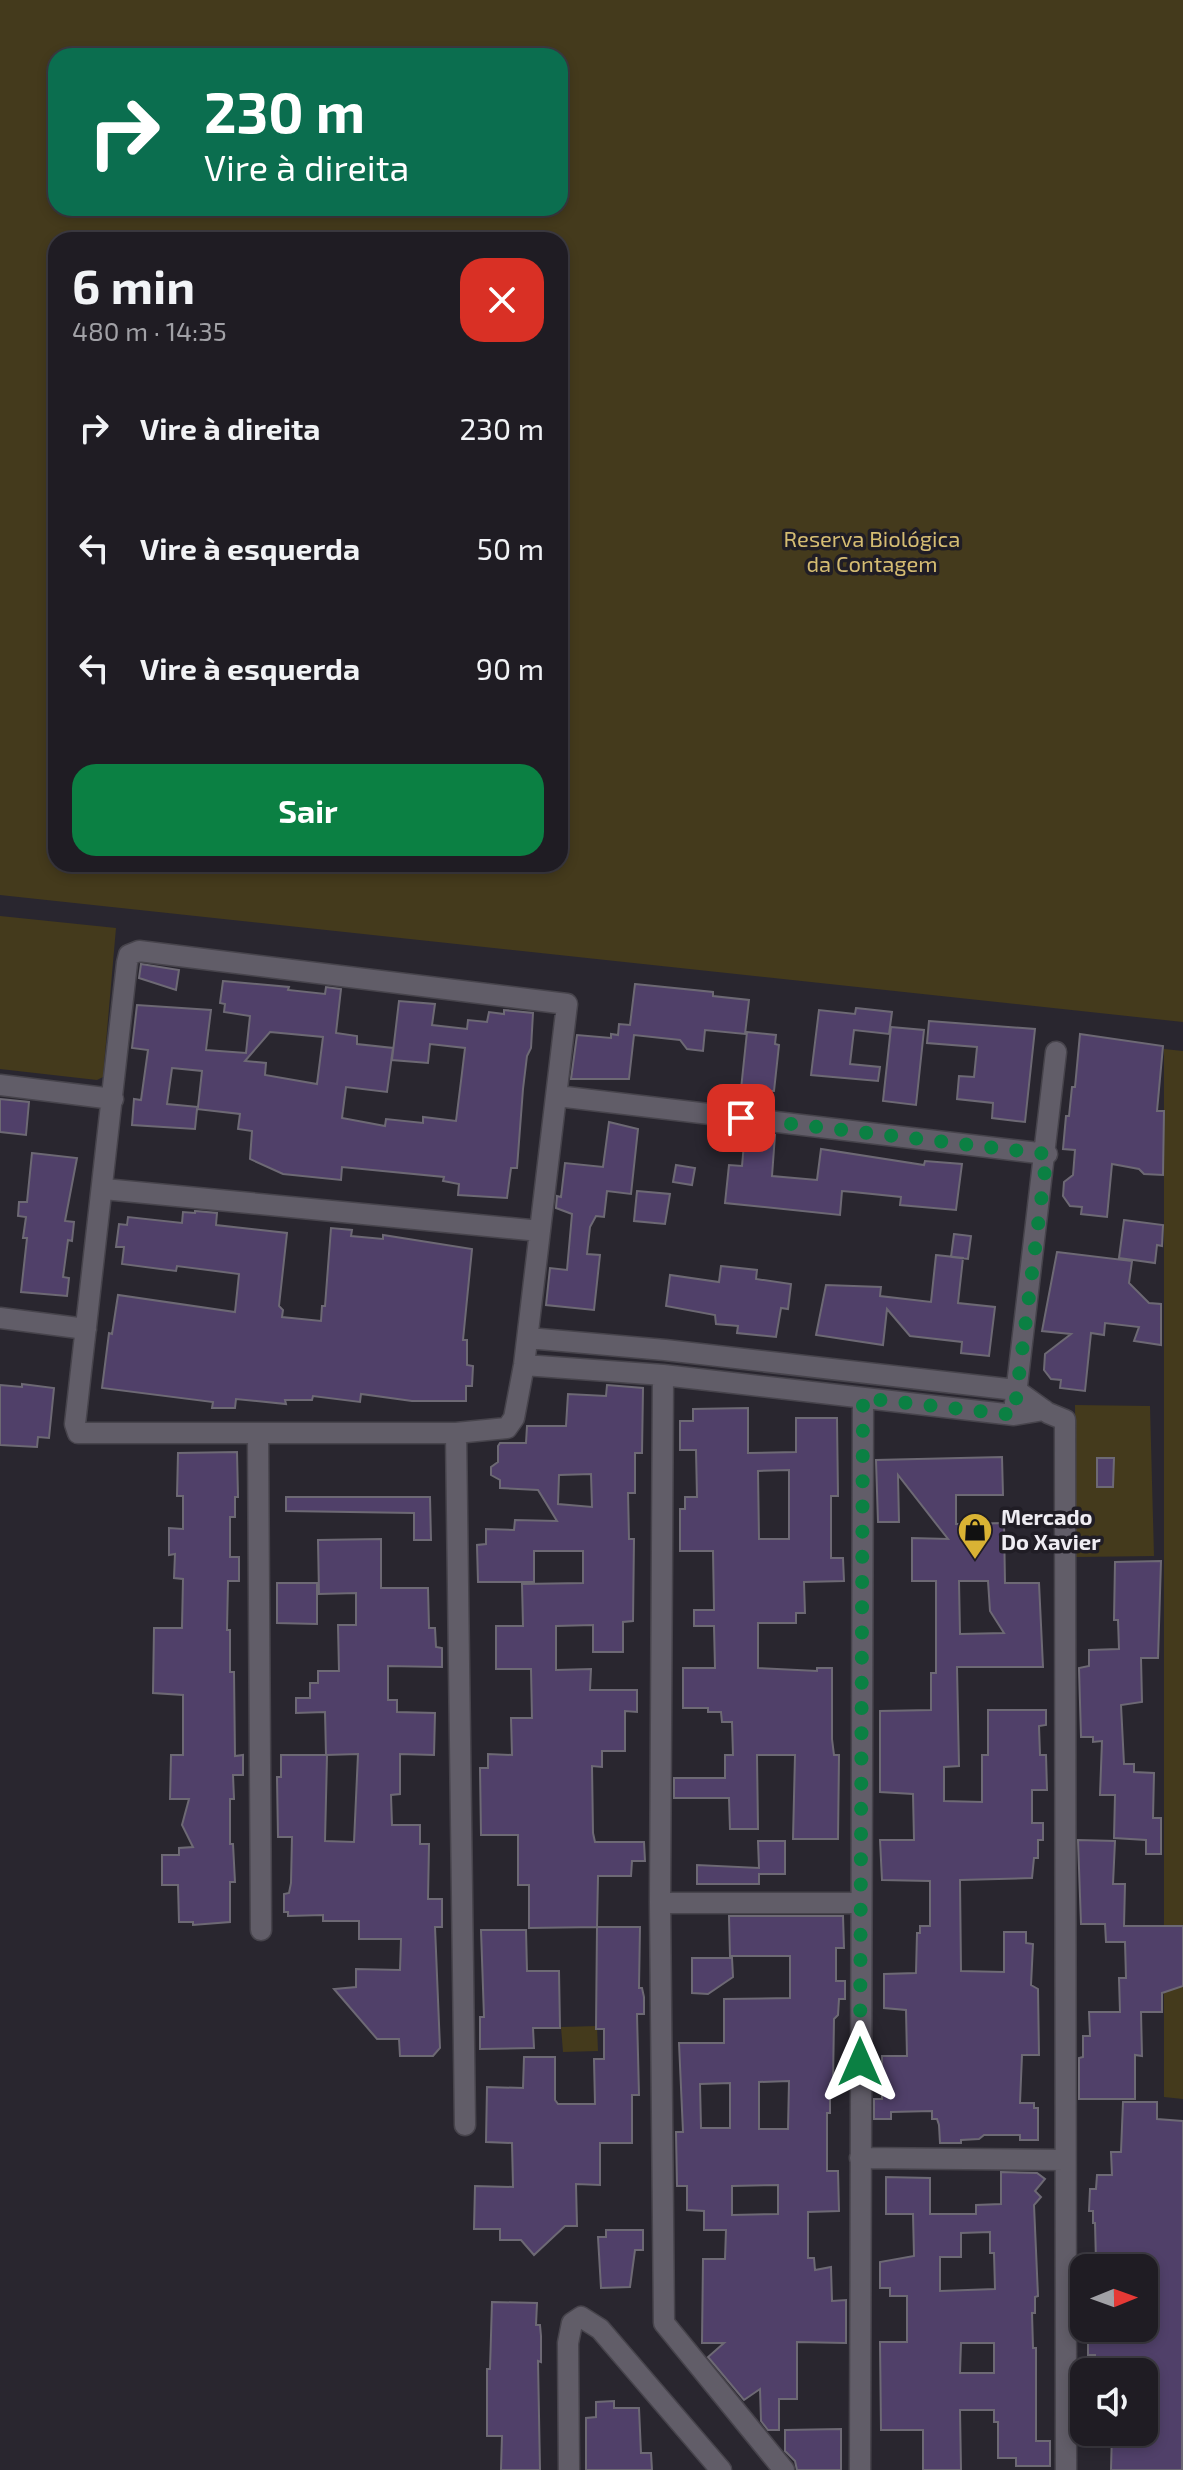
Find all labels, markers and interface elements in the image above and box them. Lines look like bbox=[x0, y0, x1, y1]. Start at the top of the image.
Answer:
text: 230 m bbox=[204, 77, 365, 144]
icon: right bbox=[72, 80, 176, 184]
text: Vire à direita bbox=[204, 145, 409, 188]
text: 6 min bbox=[72, 256, 195, 314]
button: close bbox=[460, 258, 544, 342]
text: 480 m · 14:35 bbox=[72, 315, 227, 346]
icon: right bbox=[72, 406, 116, 450]
text: Vire à direita bbox=[140, 410, 320, 446]
text: 230 m bbox=[459, 410, 544, 446]
park label: Reserva Biológica da Contagem bbox=[784, 525, 960, 576]
icon: left bbox=[72, 526, 116, 570]
text: Vire à esquerda bbox=[140, 530, 360, 566]
text: 50 m bbox=[477, 530, 544, 566]
icon: left bbox=[72, 646, 116, 690]
text: Vire à esquerda bbox=[140, 650, 360, 686]
text: 90 m bbox=[476, 650, 544, 686]
button: Sair bbox=[72, 764, 544, 856]
pin bbox=[707, 1084, 775, 1152]
icon: arrive bbox=[719, 1096, 763, 1140]
place label: Mercado Do Xavier bbox=[1001, 1503, 1101, 1554]
shop icon: Mercado Do Xavier bbox=[956, 1511, 994, 1561]
position arrow bbox=[818, 2020, 902, 2104]
north arrow bbox=[1070, 2254, 1158, 2342]
map controls bbox=[1070, 2254, 1158, 2446]
button: sound bbox=[1070, 2358, 1158, 2446]

